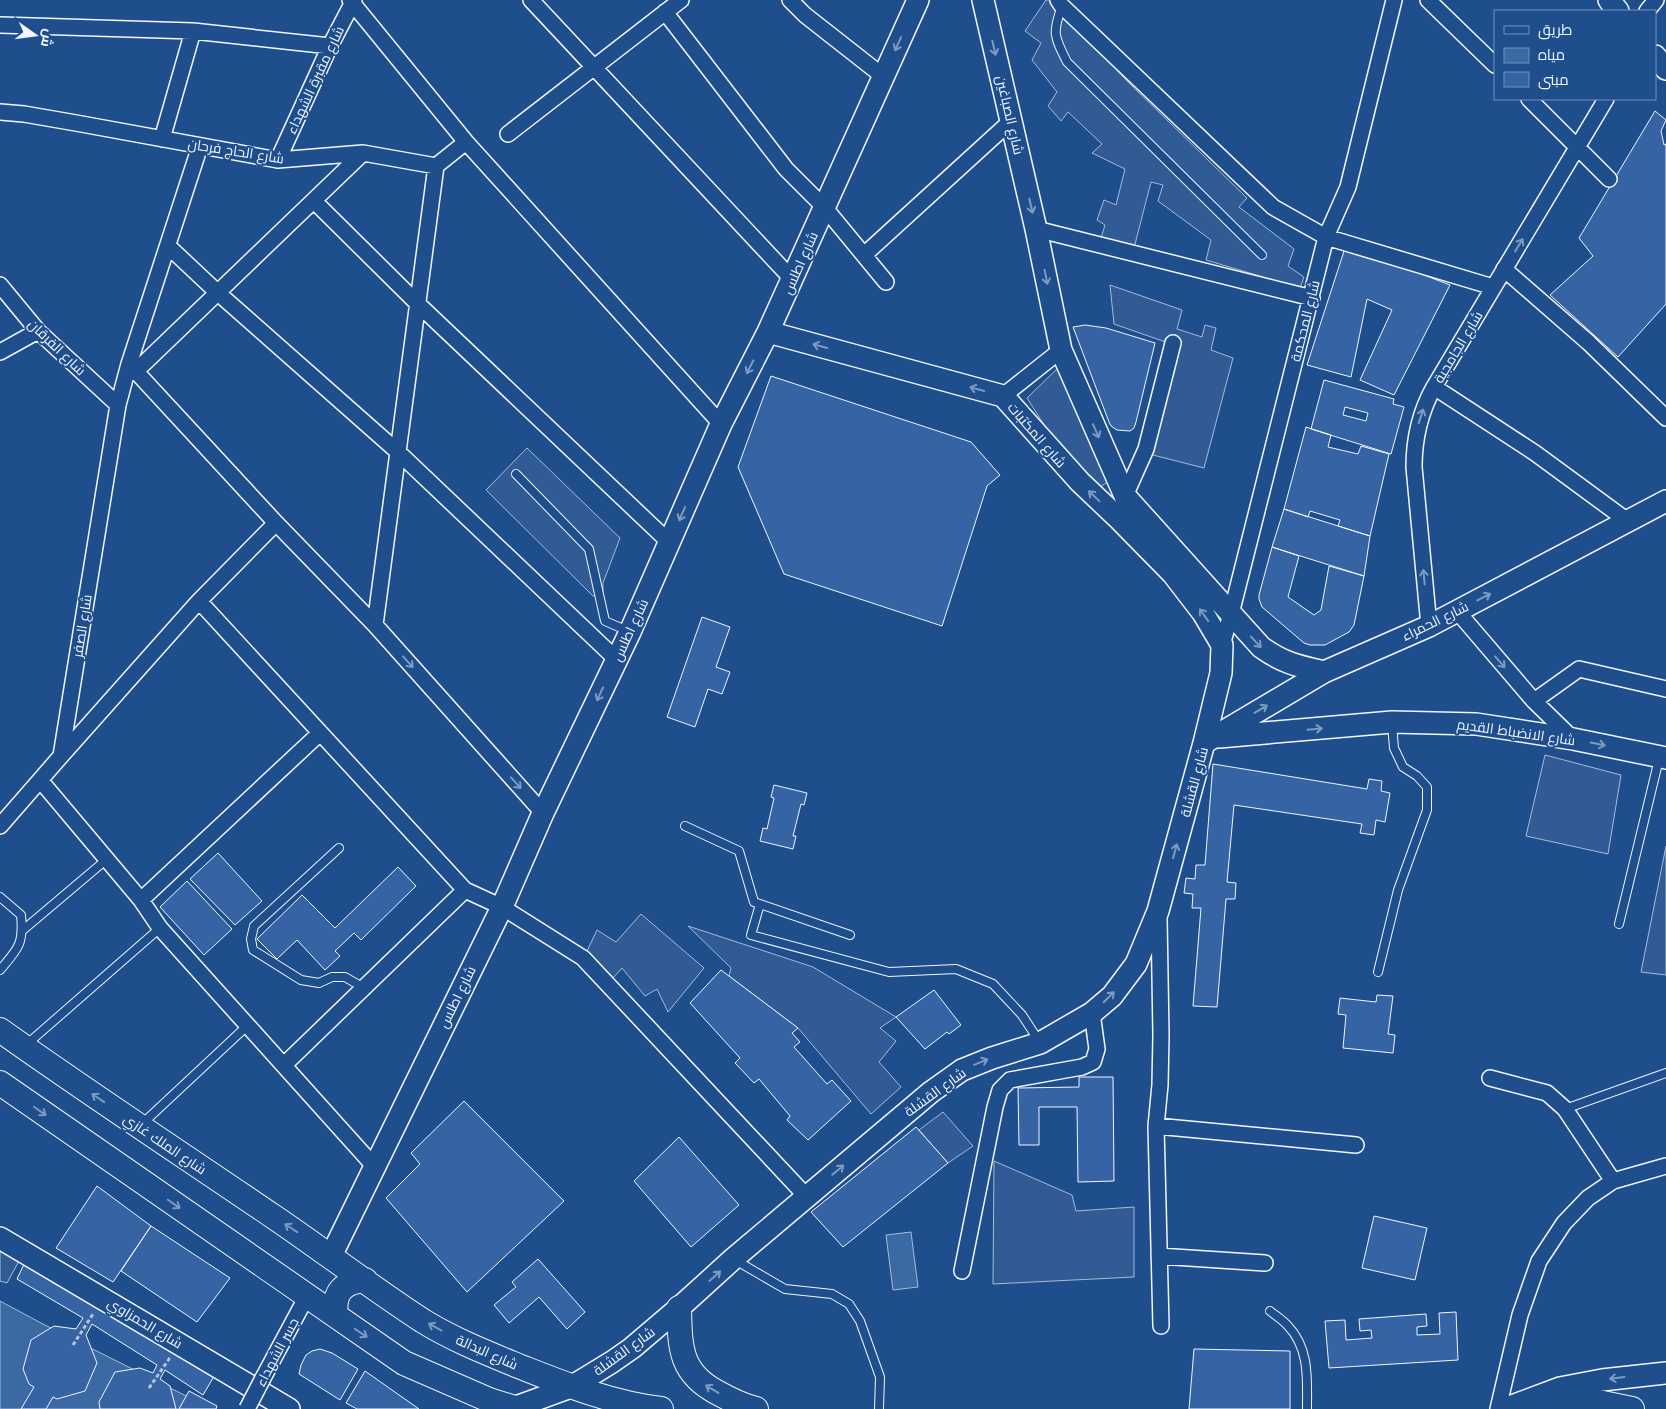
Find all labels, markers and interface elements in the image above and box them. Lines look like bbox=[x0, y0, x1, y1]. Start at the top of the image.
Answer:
north arrow bbox=[10, 10, 60, 60]
legend bbox=[1494, 10, 1656, 100]
text: طريق bbox=[1538, 21, 1572, 40]
street label: شارع مقبرة الشهداء bbox=[283, 24, 348, 137]
text: ش bbox=[37, 27, 58, 49]
one-way arrow bbox=[893, 36, 903, 51]
one-way arrow bbox=[990, 39, 999, 55]
text: مياه bbox=[1538, 46, 1565, 63]
text: مبنى bbox=[1538, 71, 1569, 90]
street label: شارع الصباغين bbox=[992, 74, 1027, 156]
street label: شارع الحاج فرحان bbox=[187, 136, 285, 167]
one-way arrow bbox=[1027, 197, 1036, 213]
street label: شارع اطلس bbox=[779, 229, 822, 297]
one-way arrow bbox=[1514, 238, 1524, 252]
one-way arrow bbox=[1042, 269, 1051, 285]
street label: شارع المحكمة bbox=[1287, 279, 1324, 364]
street label: شارع الجامجية bbox=[1430, 308, 1487, 386]
street label: شارع الفرقان bbox=[24, 316, 89, 379]
one-way arrow bbox=[813, 341, 829, 351]
one-way arrow bbox=[745, 359, 754, 374]
one-way arrow bbox=[969, 384, 985, 393]
street label: شارع المكتبات bbox=[1004, 399, 1070, 471]
one-way arrow bbox=[1417, 409, 1426, 424]
one-way arrow bbox=[1091, 423, 1101, 438]
one-way arrow bbox=[1088, 490, 1101, 502]
one-way arrow bbox=[676, 506, 686, 521]
one-way arrow bbox=[1420, 569, 1429, 585]
one-way arrow bbox=[1477, 592, 1492, 602]
street label: شارع الصفر bbox=[69, 593, 96, 660]
street label: شارع اطلس bbox=[609, 596, 652, 664]
street label: شارع الحمراء bbox=[1399, 598, 1471, 645]
one-way arrow bbox=[1199, 609, 1209, 623]
one-way arrow bbox=[1250, 635, 1262, 648]
one-way arrow bbox=[402, 655, 413, 668]
one-way arrow bbox=[1494, 655, 1506, 668]
one-way arrow bbox=[594, 686, 604, 701]
one-way arrow bbox=[1254, 704, 1268, 714]
street label: شارع الانضباط القديم bbox=[1456, 716, 1576, 750]
one-way arrow bbox=[1307, 724, 1323, 733]
one-way arrow bbox=[1590, 740, 1606, 750]
street label: شارع القشلة bbox=[1177, 745, 1212, 819]
one-way arrow bbox=[510, 776, 522, 789]
one-way arrow bbox=[1171, 843, 1180, 859]
street label: شارع اطلس bbox=[435, 963, 480, 1031]
one-way arrow bbox=[1103, 991, 1116, 1003]
one-way arrow bbox=[973, 1057, 988, 1067]
street label: شارع القشلة bbox=[901, 1064, 969, 1120]
one-way arrow bbox=[91, 1093, 105, 1103]
one-way arrow bbox=[33, 1106, 47, 1116]
street label: شارع الملك غازي bbox=[118, 1110, 209, 1181]
one-way arrow bbox=[832, 1165, 845, 1176]
one-way arrow bbox=[167, 1198, 181, 1209]
one-way arrow bbox=[284, 1223, 298, 1234]
one-way arrow bbox=[708, 1270, 721, 1282]
street label: شارع الحمزاوي bbox=[103, 1294, 185, 1355]
street label: جسر الشهداء bbox=[252, 1315, 302, 1389]
one-way arrow bbox=[428, 1322, 443, 1331]
street label: شارع القشلة bbox=[590, 1323, 658, 1379]
one-way arrow bbox=[354, 1328, 368, 1338]
street label: شارع البدالة bbox=[453, 1331, 520, 1374]
one-way arrow bbox=[1610, 1373, 1626, 1383]
one-way arrow bbox=[705, 1384, 719, 1394]

